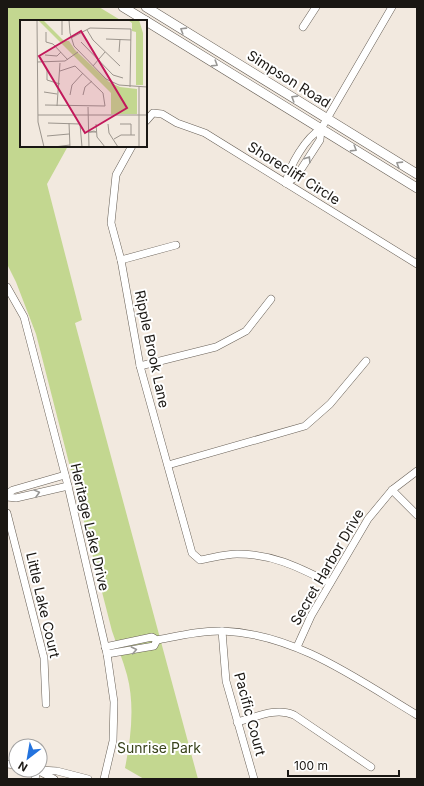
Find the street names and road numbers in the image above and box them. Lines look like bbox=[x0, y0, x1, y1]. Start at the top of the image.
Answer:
street label: Simpson Road bbox=[244, 46, 334, 111]
street label: Shorecliff Circle bbox=[245, 137, 344, 208]
street label: Ripple Brook Lane bbox=[132, 289, 173, 409]
street label: Heritage Lake Drive bbox=[68, 461, 113, 592]
street label: Secret Harbor Drive bbox=[286, 506, 367, 628]
street label: Little Lake Court bbox=[23, 550, 64, 660]
street label: Pacific Court bbox=[231, 670, 270, 758]

